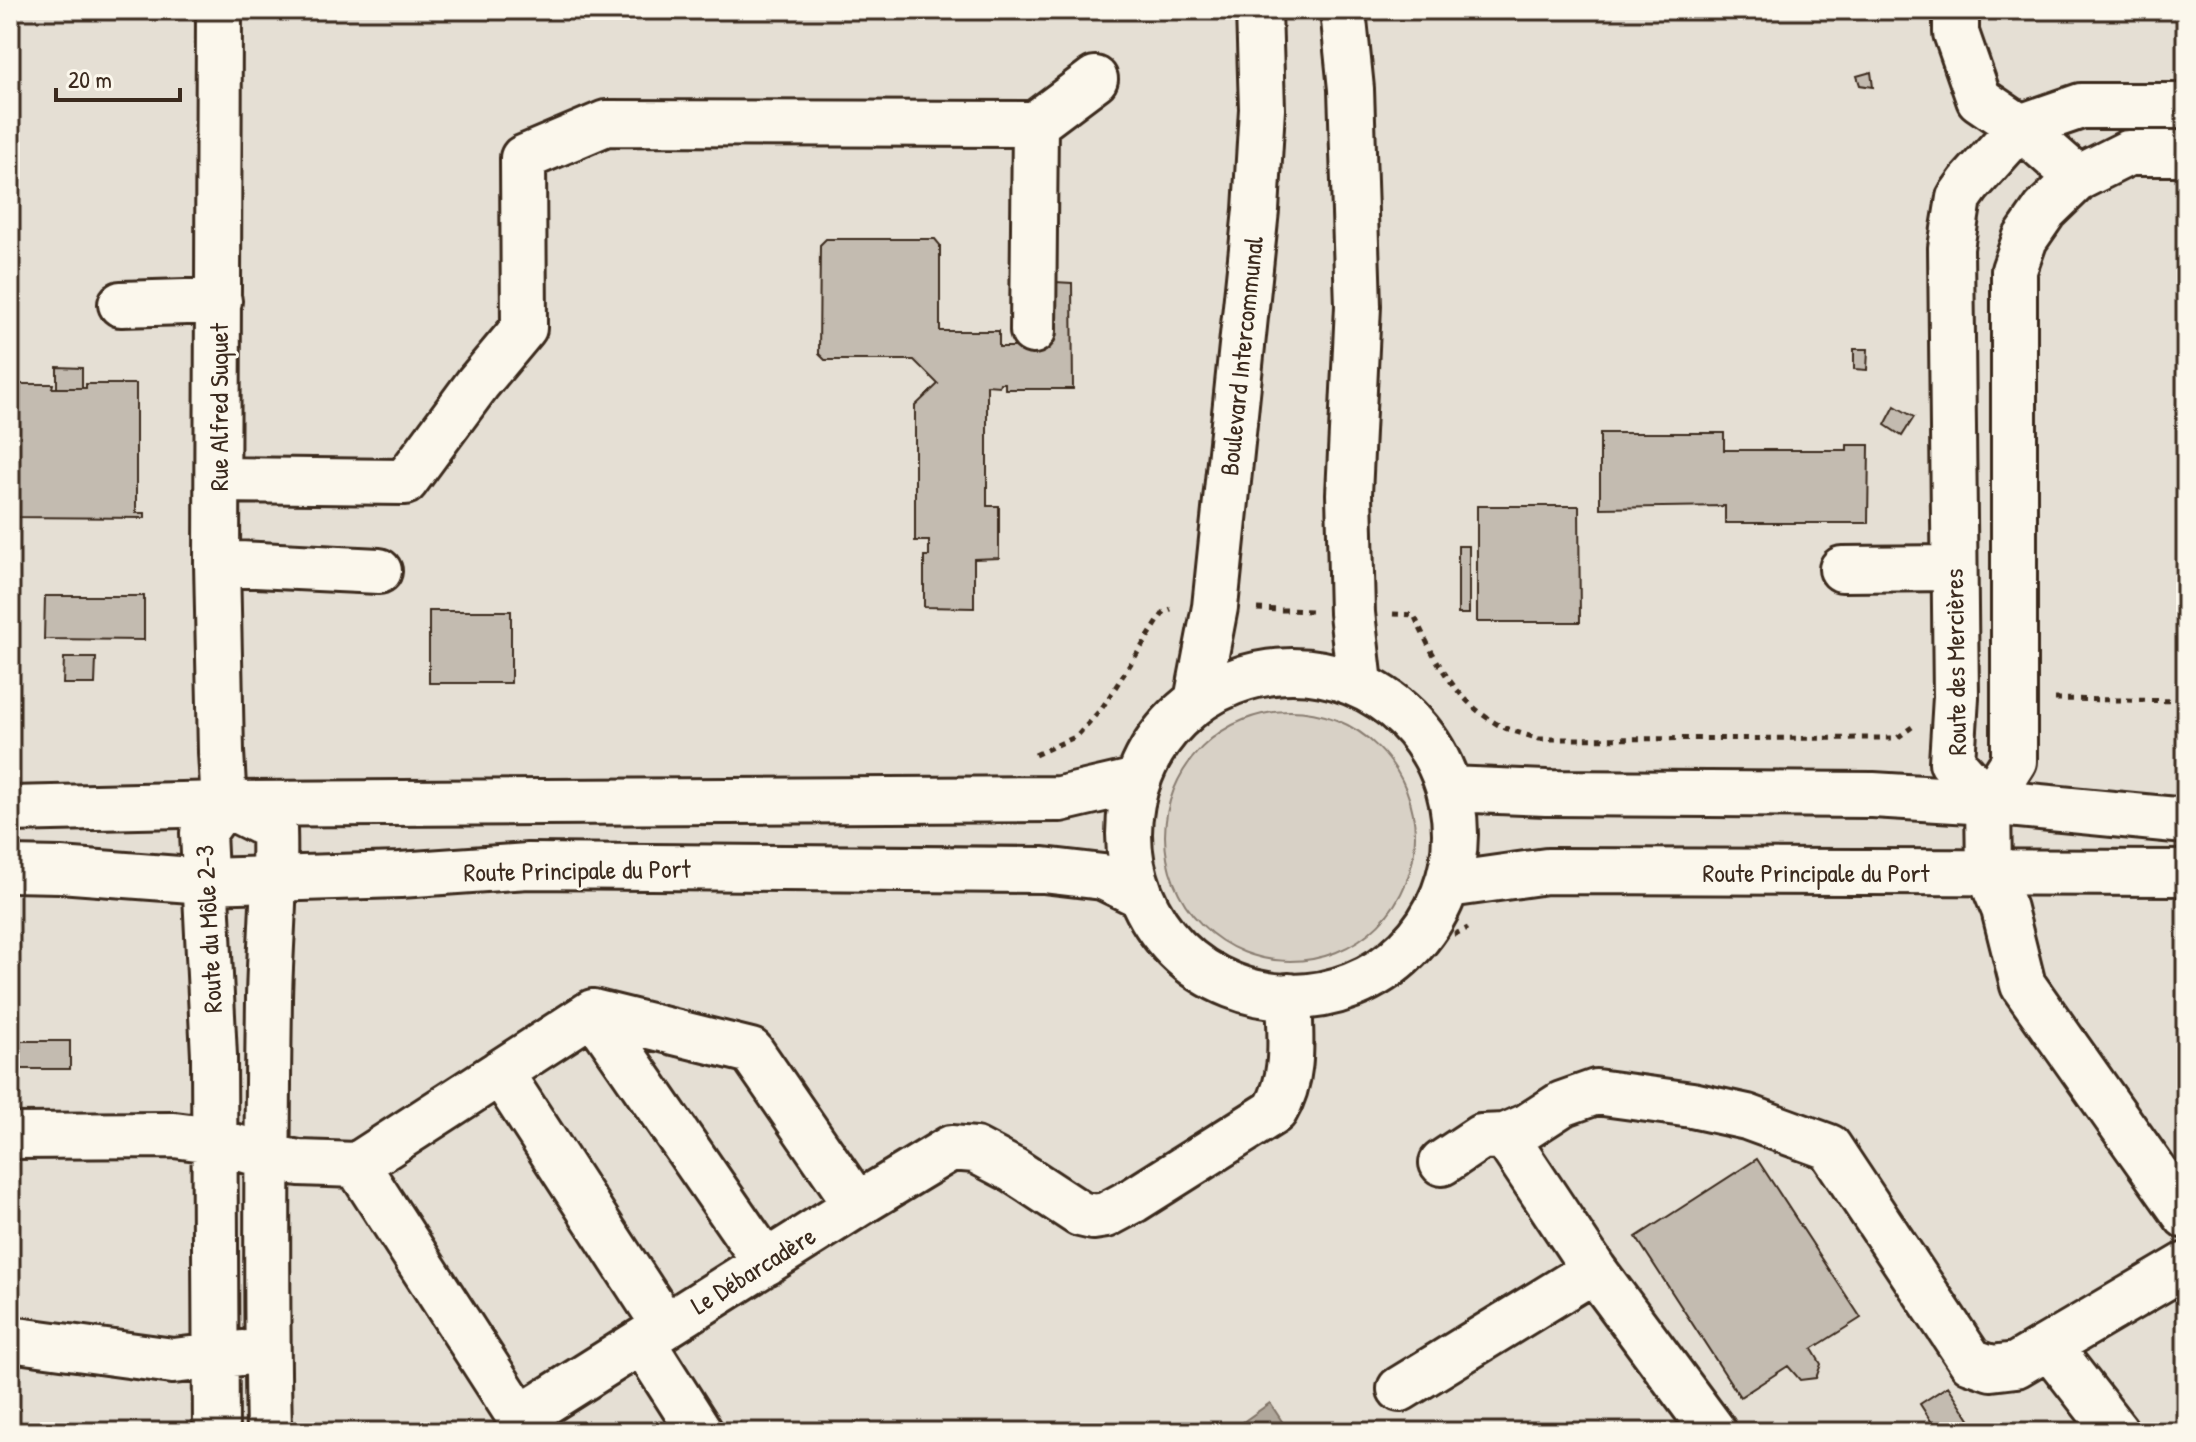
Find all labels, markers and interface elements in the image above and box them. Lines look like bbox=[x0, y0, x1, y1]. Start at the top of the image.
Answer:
scale bar bbox=[56, 52, 180, 102]
text: 20 m bbox=[68, 63, 112, 95]
street label: Boulevard Intercommunal bbox=[1211, 235, 1271, 477]
street label: Rue Alfred Suquet bbox=[201, 322, 236, 491]
street label: Route des Mercières bbox=[1936, 568, 1974, 756]
street label: Route du Môle 2-3 bbox=[186, 844, 230, 1014]
street label: Route Principale du Port bbox=[463, 851, 692, 889]
street label: Route Principale du Port bbox=[1703, 855, 1931, 890]
street label: Le Débarcadère bbox=[684, 1218, 822, 1322]

